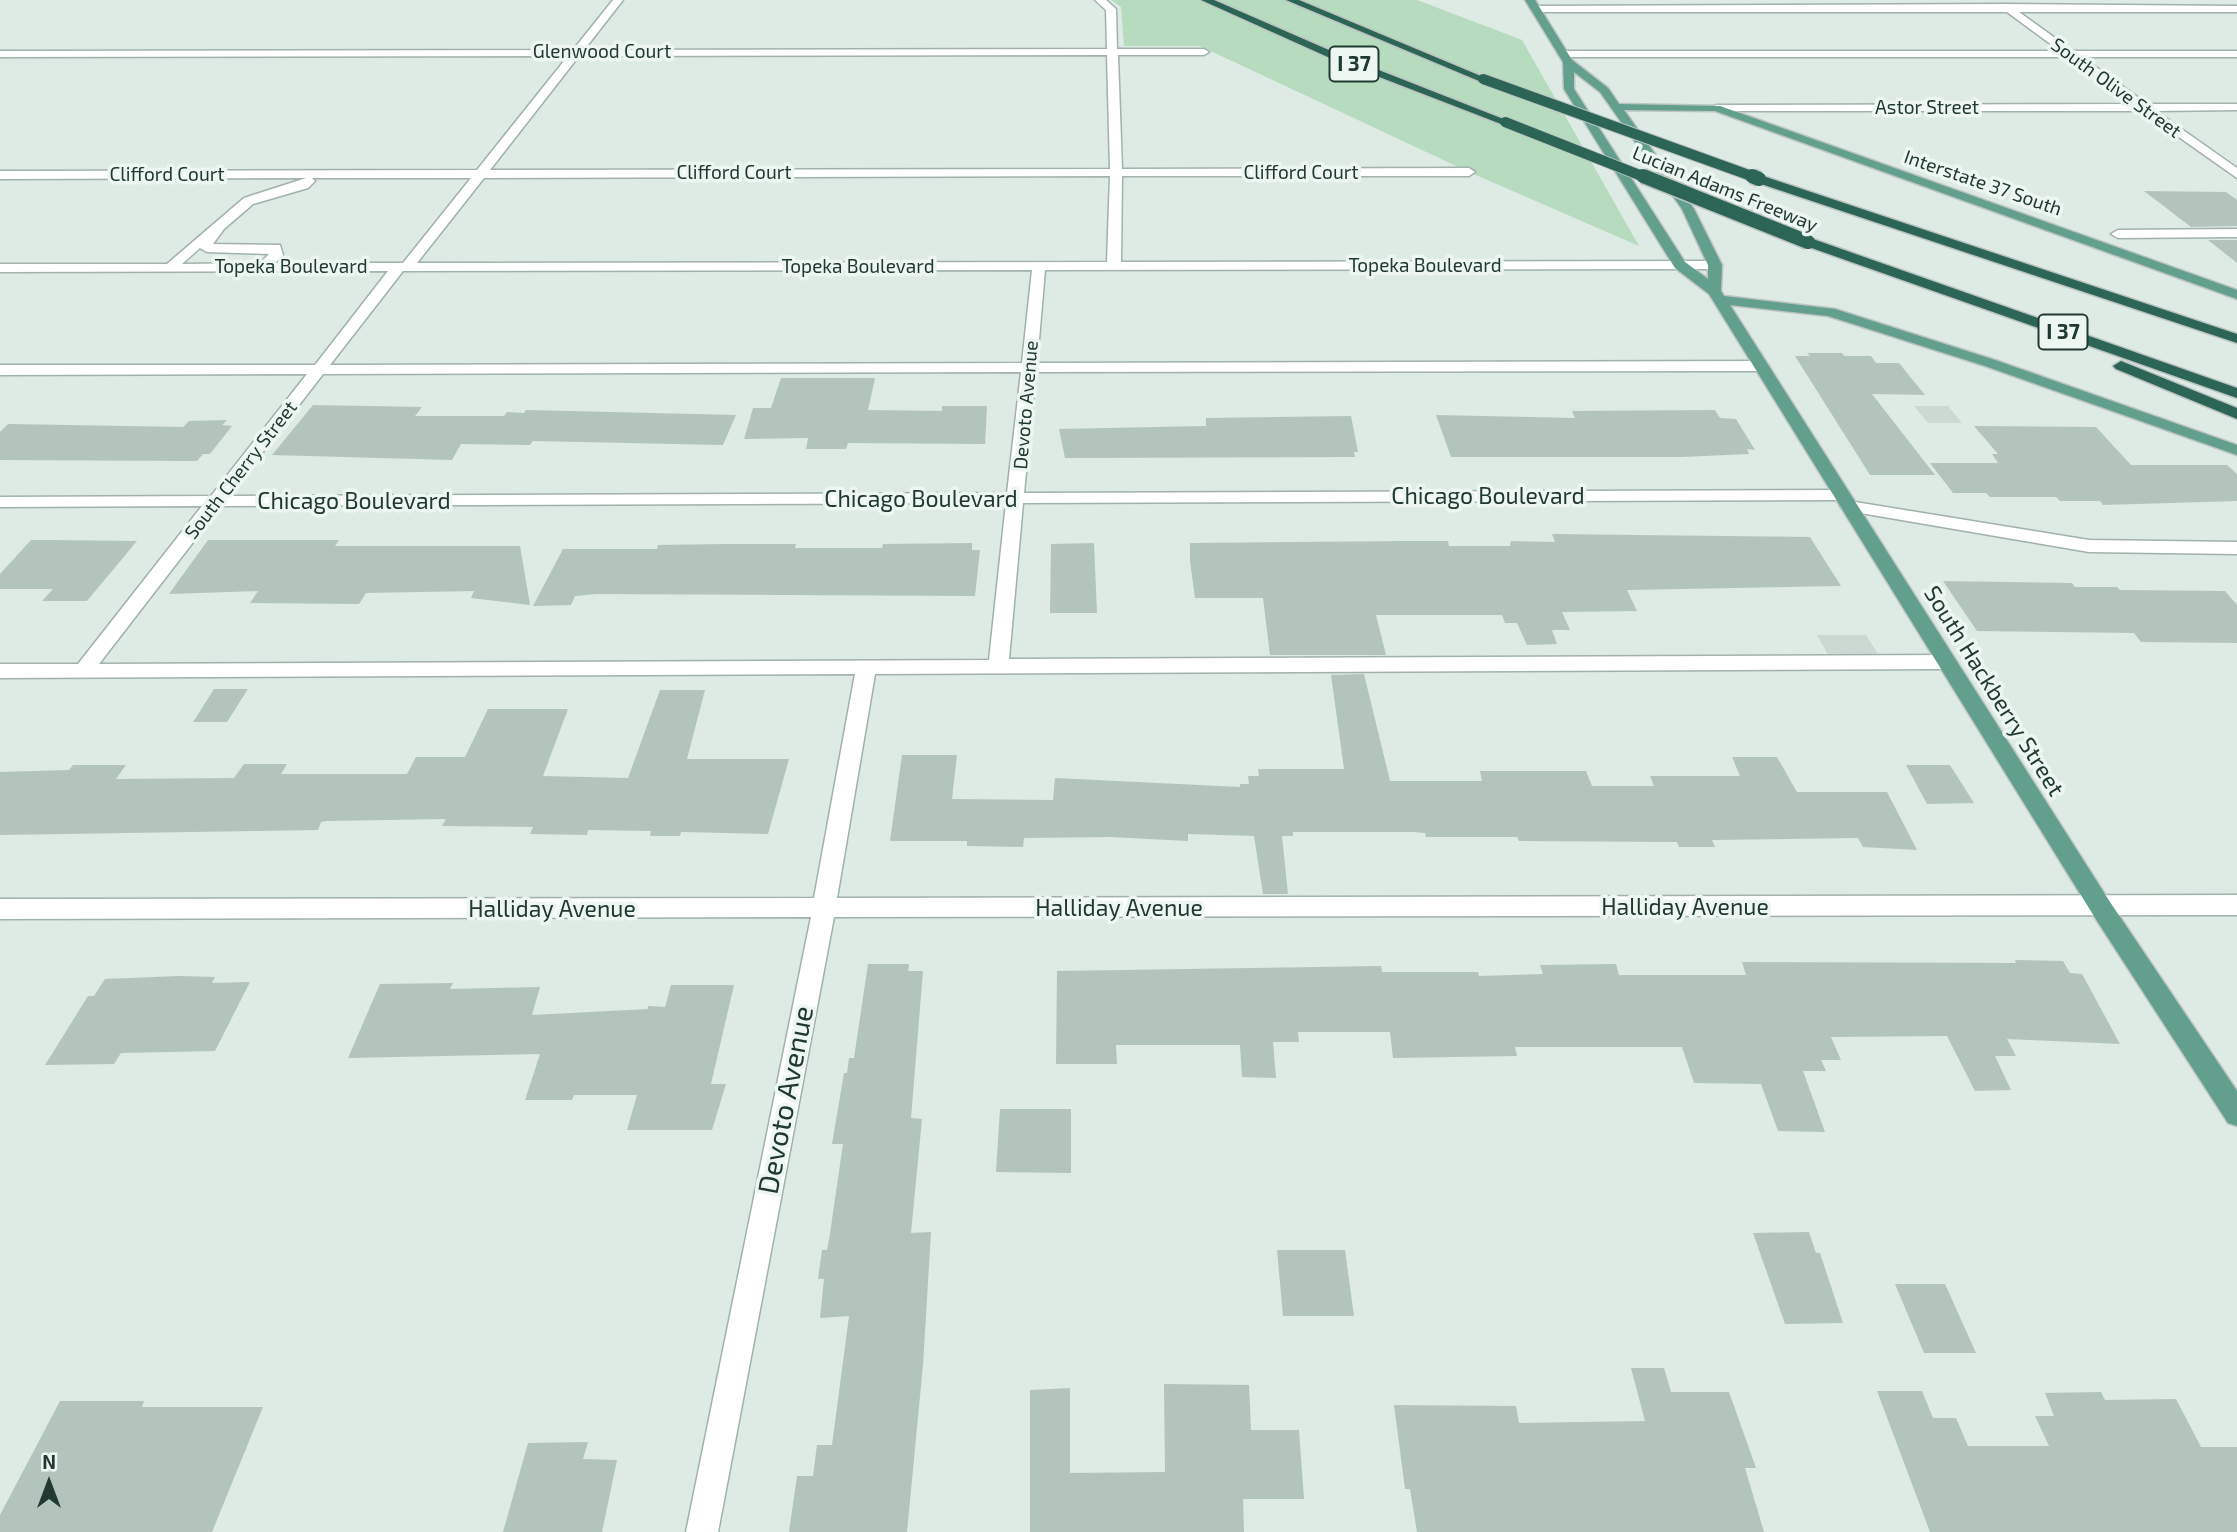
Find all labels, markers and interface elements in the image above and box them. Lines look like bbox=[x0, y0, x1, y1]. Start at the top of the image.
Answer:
street label: South Olive Street bbox=[2047, 33, 2185, 143]
street label: Glenwood Court bbox=[533, 41, 671, 63]
road number: I 37 bbox=[1330, 46, 1378, 82]
street label: Astor Street bbox=[1875, 97, 1979, 119]
street label: Lucian Adams Freeway bbox=[1629, 141, 1821, 237]
street label: Interstate 37 South bbox=[1901, 145, 2065, 221]
street label: Clifford Court bbox=[676, 162, 792, 184]
street label: Clifford Court bbox=[1243, 162, 1359, 184]
street label: Clifford Court bbox=[109, 164, 225, 186]
street label: Topeka Boulevard bbox=[1348, 255, 1502, 277]
street label: Topeka Boulevard bbox=[214, 256, 368, 278]
street label: Topeka Boulevard bbox=[781, 256, 935, 278]
road number: I 37 bbox=[2038, 314, 2088, 350]
street label: Devoto Avenue bbox=[1009, 340, 1043, 470]
street label: South Cherry Street bbox=[180, 396, 302, 544]
street label: Chicago Boulevard bbox=[1391, 482, 1585, 510]
street label: Chicago Boulevard bbox=[824, 485, 1018, 513]
street label: Chicago Boulevard bbox=[257, 487, 451, 515]
street label: South Hackberry Street bbox=[1918, 581, 2070, 801]
street label: Halliday Avenue bbox=[1601, 893, 1769, 921]
street label: Halliday Avenue bbox=[1035, 894, 1203, 922]
street label: Halliday Avenue bbox=[468, 895, 636, 923]
street label: Devoto Avenue bbox=[751, 1003, 821, 1197]
north arrow bbox=[14, 1448, 84, 1518]
text: N bbox=[42, 1450, 56, 1473]

